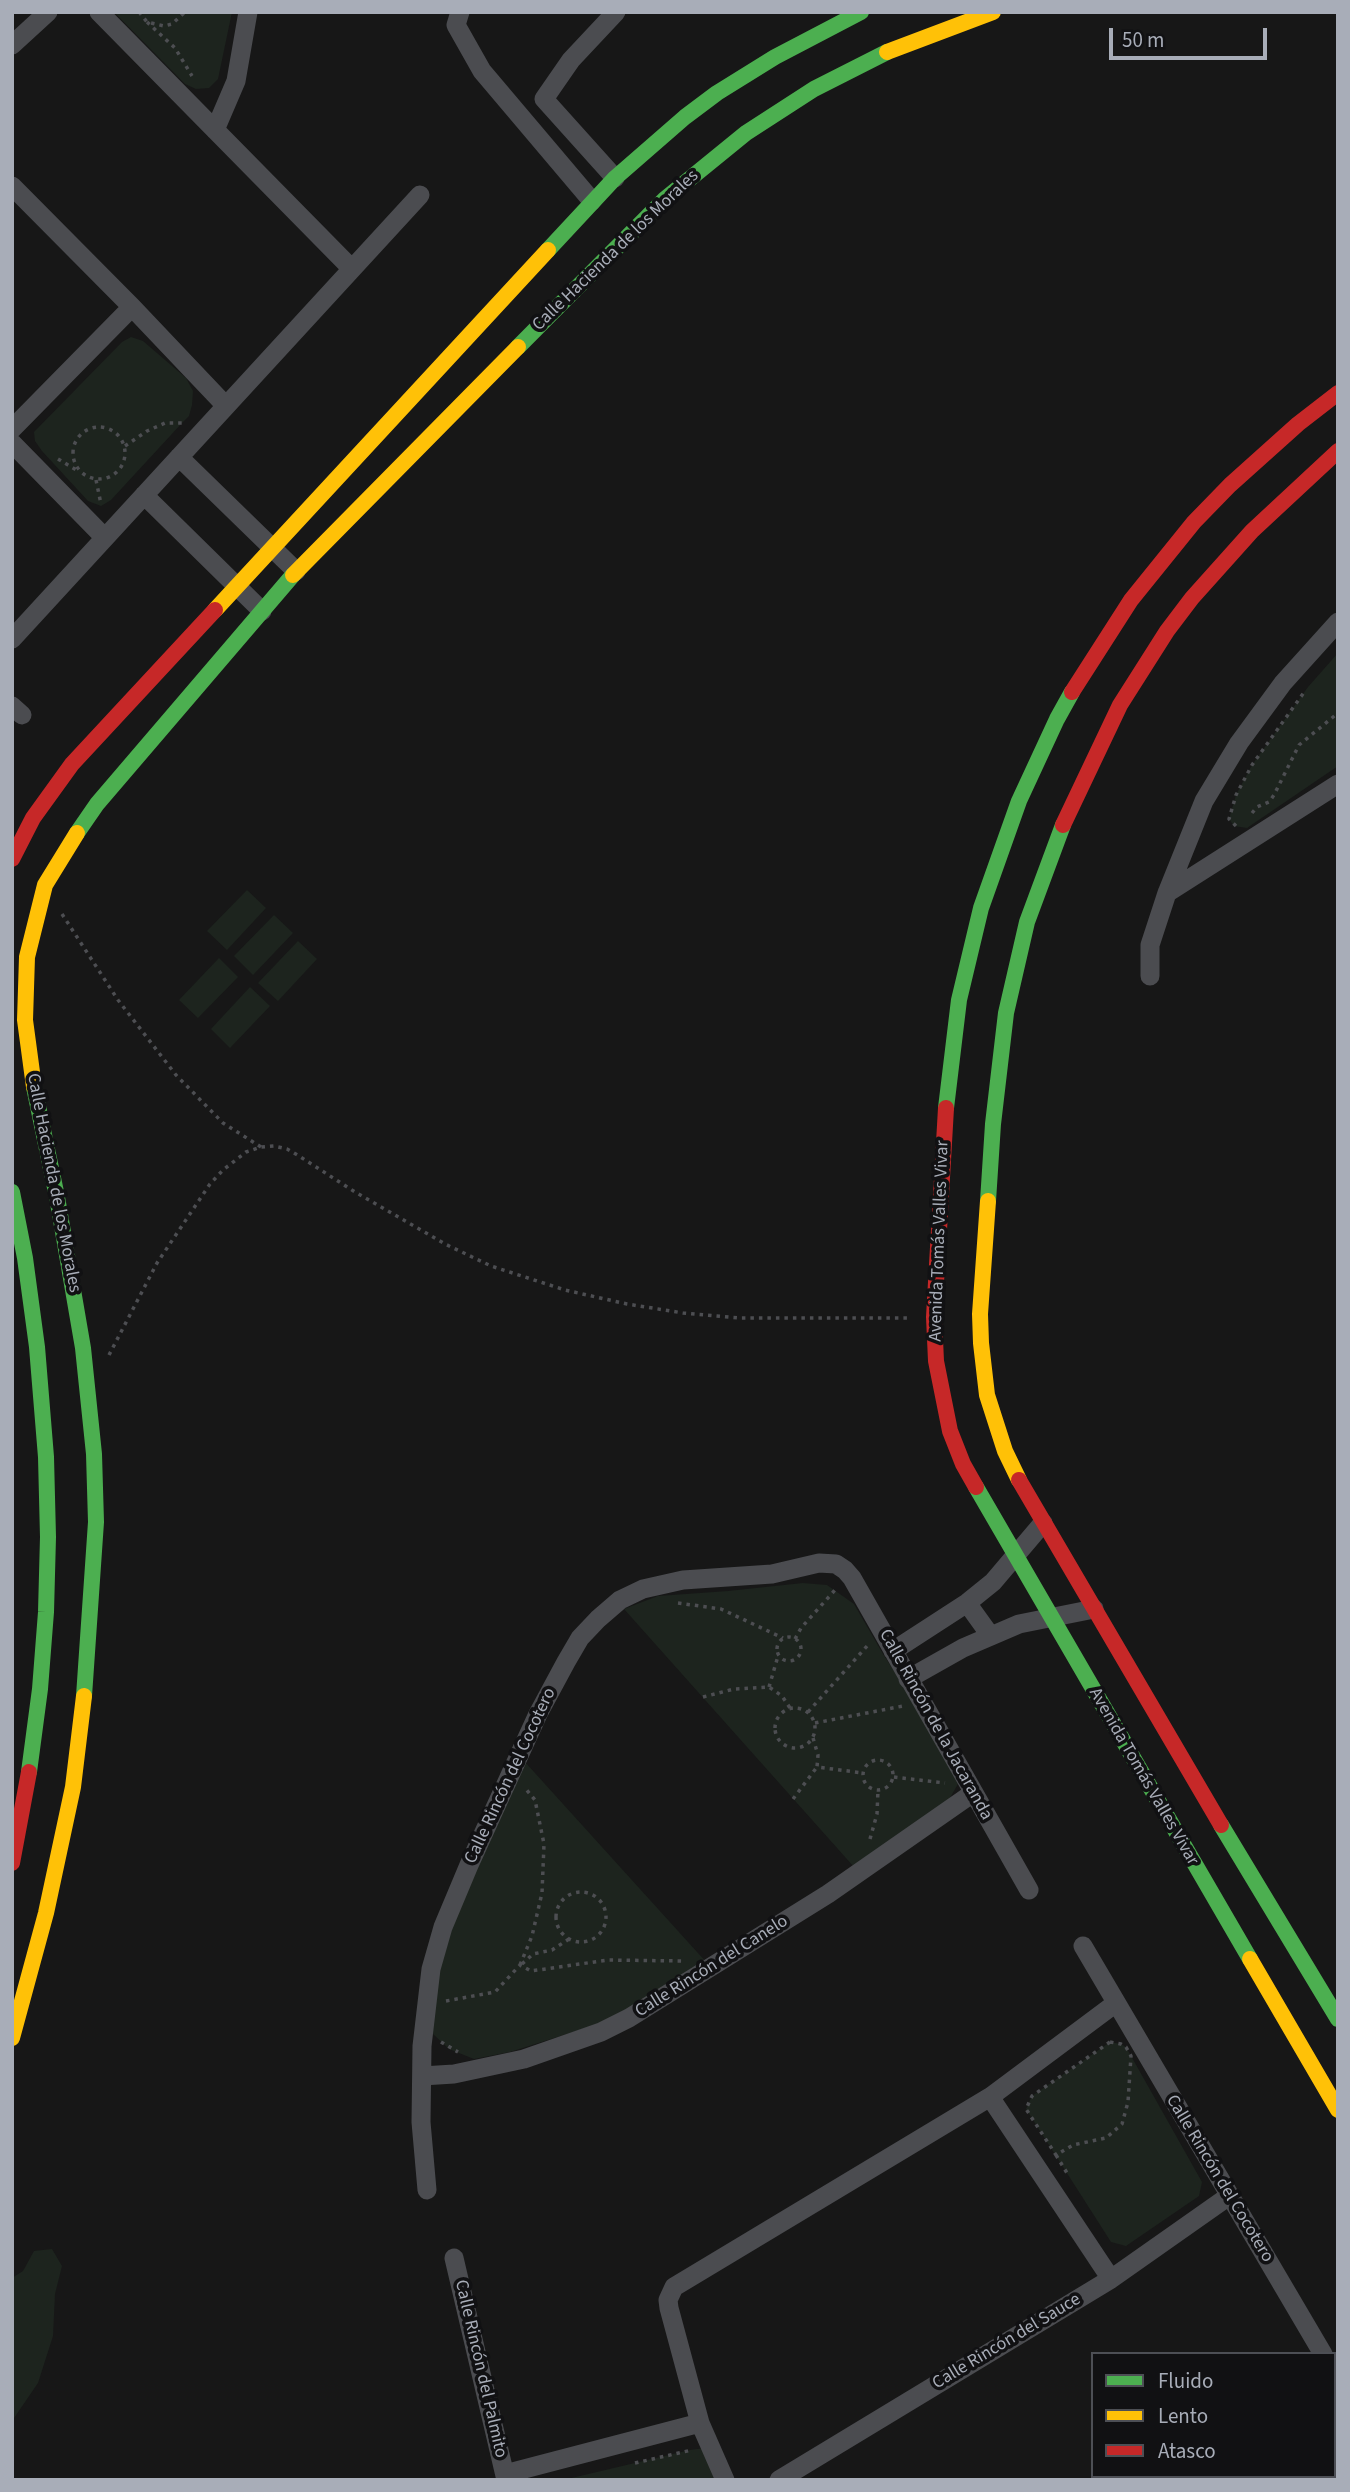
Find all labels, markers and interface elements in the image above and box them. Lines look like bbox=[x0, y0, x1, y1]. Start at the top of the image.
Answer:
scale bar bbox=[1112, 14, 1270, 58]
text: 50 m bbox=[1122, 25, 1164, 55]
street label: Calle Hacienda de los Morales bbox=[528, 166, 704, 336]
street label: Calle Hacienda de los Morales bbox=[21, 1072, 85, 1294]
street label: Avenida Tomás Valles Vivar bbox=[926, 1140, 954, 1342]
street label: Calle Rincón de la Jacaranda bbox=[873, 1626, 997, 1824]
street label: Avenida Tomás Valles Vivar bbox=[1083, 1684, 1203, 1870]
street label: Calle Rincón del Cocotero bbox=[461, 1685, 561, 1867]
street label: Calle Rincón del Canelo bbox=[632, 1911, 792, 2023]
street label: Calle Rincón del Cocotero bbox=[1160, 2091, 1278, 2267]
street label: Calle Rincón del Palmito bbox=[449, 2278, 511, 2460]
street label: Calle Rincón del Sauce bbox=[929, 2289, 1085, 2395]
legend bbox=[1091, 2352, 1336, 2478]
text: Fluido bbox=[1158, 2366, 1213, 2396]
text: Lento bbox=[1158, 2401, 1208, 2431]
text: Atasco bbox=[1158, 2436, 1216, 2466]

